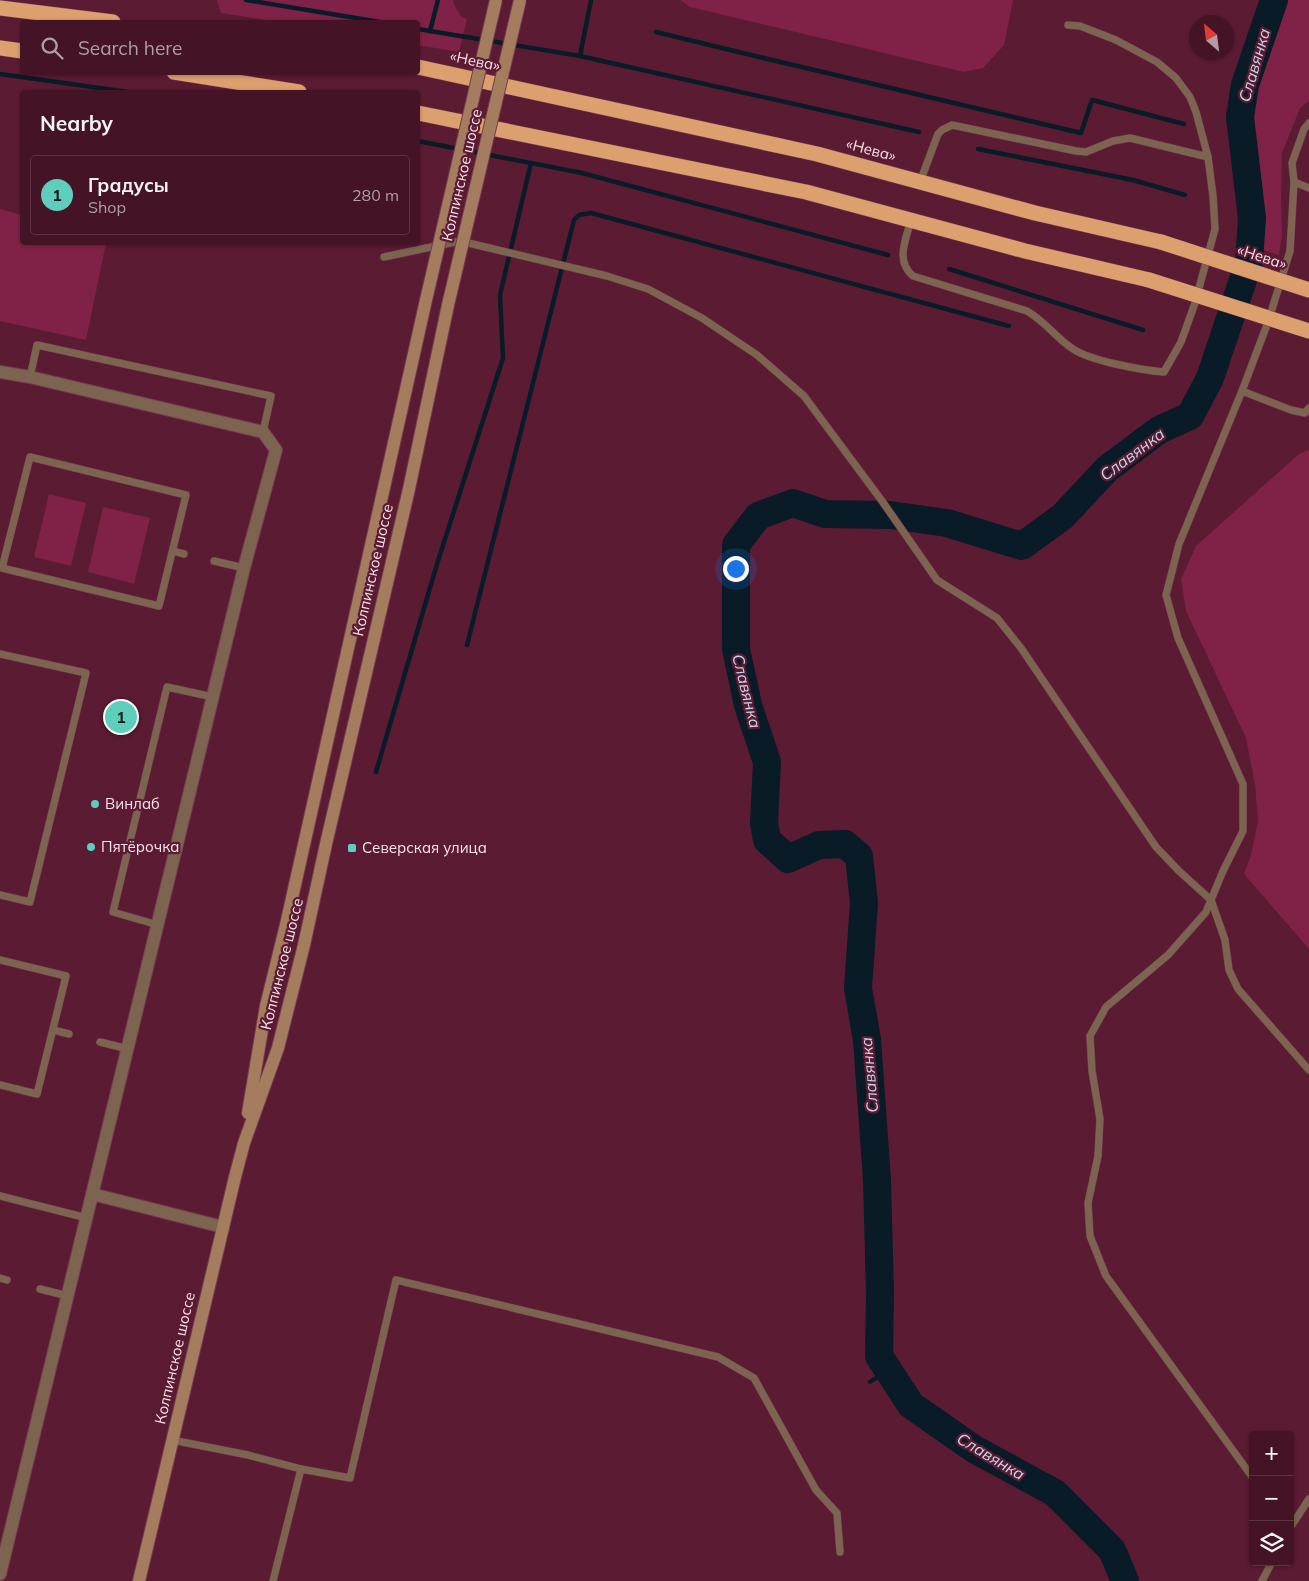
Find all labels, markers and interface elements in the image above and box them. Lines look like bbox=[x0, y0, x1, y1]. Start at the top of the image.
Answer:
north arrow bbox=[1189, 15, 1234, 60]
search box bbox=[20, 20, 420, 75]
water label: Славянка bbox=[1234, 26, 1274, 104]
icon: search bbox=[38, 34, 66, 62]
text: Search here bbox=[78, 36, 182, 60]
street label: «Нева» bbox=[448, 46, 502, 75]
street label: Колпинское шоссе bbox=[437, 107, 486, 243]
text: Nearby bbox=[40, 110, 113, 136]
street label: «Нева» bbox=[844, 134, 898, 165]
text: Градусы bbox=[88, 173, 169, 197]
text: 1 bbox=[52, 185, 62, 205]
text: 280 m bbox=[352, 185, 399, 205]
text: Shop bbox=[88, 197, 126, 217]
street label: «Нева» bbox=[1235, 240, 1289, 273]
water label: Славянка bbox=[1096, 423, 1168, 485]
street label: Колпинское шоссе bbox=[348, 502, 397, 638]
your location bbox=[723, 556, 749, 582]
water label: Славянка bbox=[728, 652, 766, 730]
pin: 1 bbox=[105, 698, 137, 736]
place label: Винлаб bbox=[105, 794, 160, 813]
marker: Винлаб bbox=[89, 798, 101, 810]
place label: Пятёрочка bbox=[101, 837, 179, 856]
place label: Северская улица bbox=[362, 838, 487, 857]
marker: Пятёрочка bbox=[85, 841, 97, 853]
marker: Северская улица bbox=[346, 842, 358, 854]
street label: Колпинское шоссе bbox=[256, 896, 307, 1032]
water label: Славянка bbox=[856, 1036, 882, 1114]
street label: Колпинское шоссе bbox=[150, 1290, 199, 1426]
water label: Славянка bbox=[953, 1428, 1029, 1484]
map controls bbox=[1249, 1431, 1294, 1566]
button: + bbox=[1249, 1431, 1294, 1476]
button: − bbox=[1249, 1476, 1294, 1521]
button: layers bbox=[1249, 1521, 1294, 1566]

